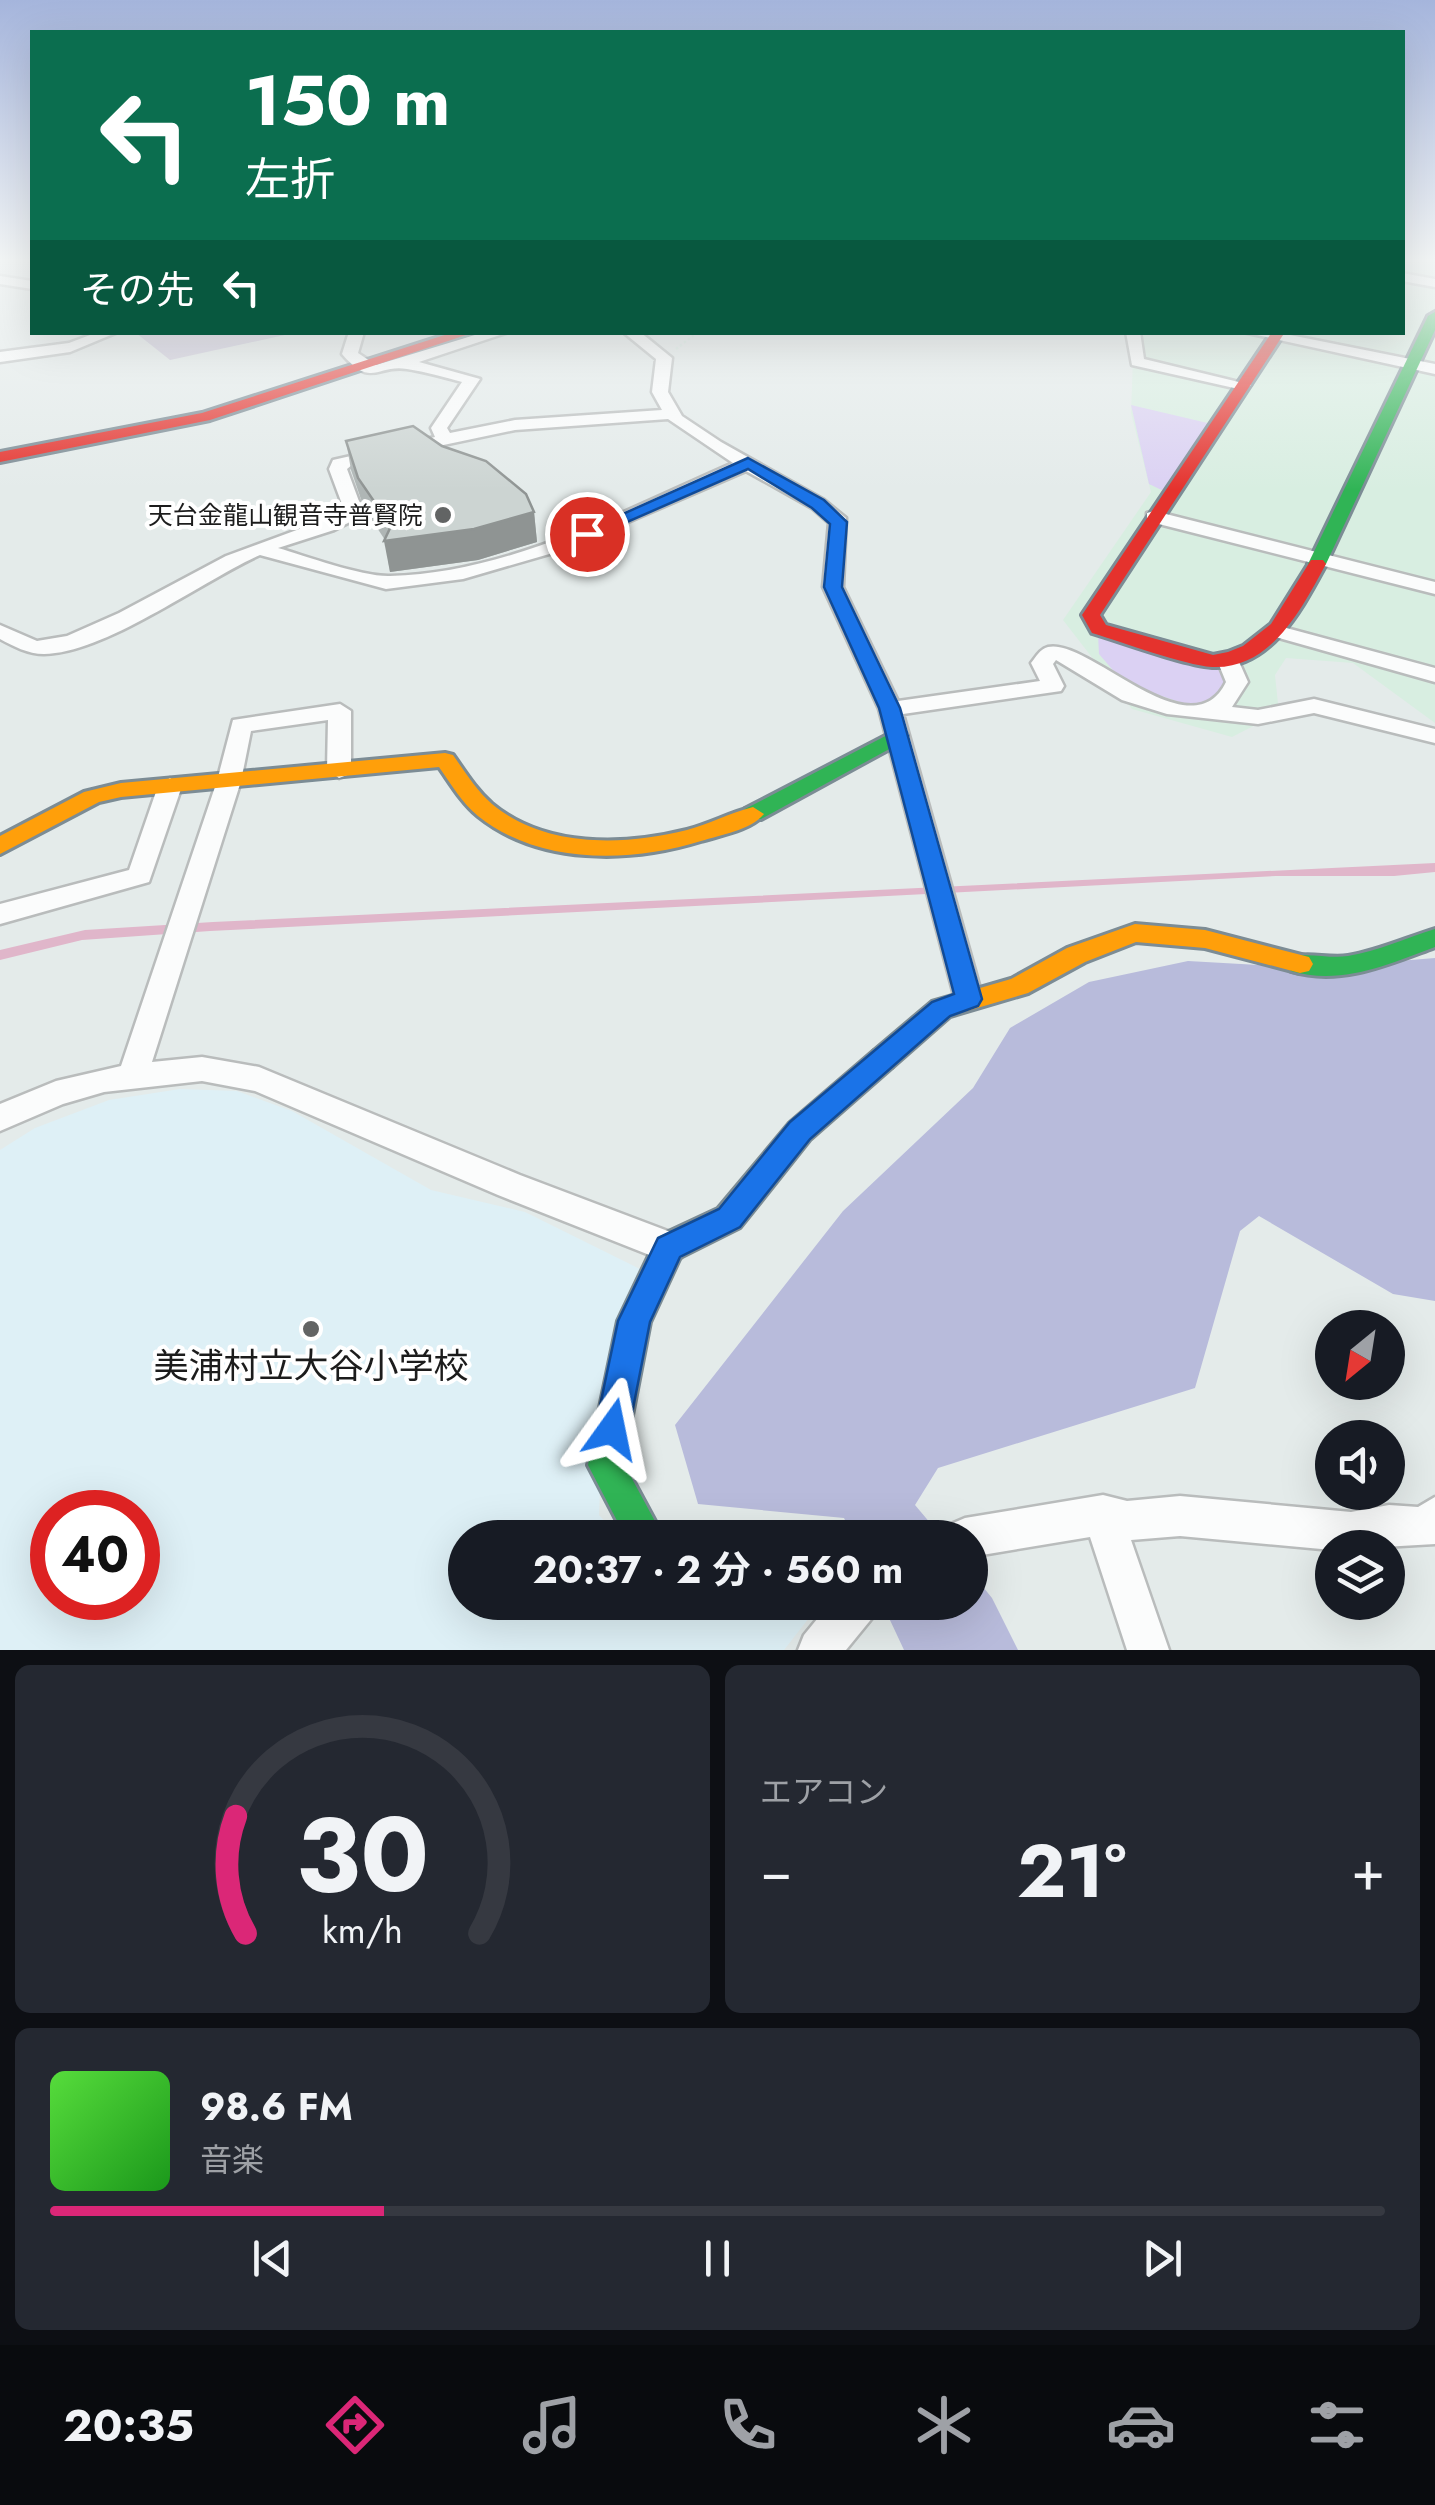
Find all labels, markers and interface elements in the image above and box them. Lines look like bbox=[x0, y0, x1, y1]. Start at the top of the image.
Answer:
text: 150 m bbox=[245, 50, 451, 151]
icon: left bbox=[80, 70, 210, 200]
text: 左折 bbox=[245, 147, 335, 212]
icon: left bbox=[214, 260, 269, 315]
text: その先 bbox=[80, 262, 194, 317]
pin bbox=[545, 492, 630, 577]
place label: 天台金龍山観音寺普賢院 bbox=[148, 497, 423, 533]
marker: 天台金龍山観音寺普賢院 bbox=[432, 504, 454, 526]
icon: arrive bbox=[560, 507, 615, 562]
north arrow bbox=[1315, 1310, 1405, 1400]
map controls bbox=[1315, 1310, 1405, 1620]
marker: 美浦村立大谷小学校 bbox=[300, 1318, 322, 1340]
place label: 美浦村立大谷小学校 bbox=[153, 1341, 469, 1391]
position arrow bbox=[560, 1377, 664, 1481]
button: sound bbox=[1315, 1420, 1405, 1510]
speed limit sign: 40 bbox=[30, 1490, 160, 1620]
button: layers bbox=[1315, 1530, 1405, 1620]
text: 20:37 · 2 分 · 560 m bbox=[533, 1542, 903, 1597]
text: エアコン bbox=[760, 1769, 888, 1815]
text: 30 bbox=[296, 1780, 429, 1930]
text: 21° bbox=[1017, 1817, 1127, 1925]
text: − bbox=[760, 1831, 792, 1911]
text: + bbox=[1351, 1831, 1385, 1911]
text: km/h bbox=[322, 1905, 403, 1956]
text: 98.6 FM bbox=[200, 2079, 353, 2134]
text: 音楽 bbox=[200, 2137, 264, 2183]
icon: previous bbox=[245, 2231, 300, 2286]
icon: pause bbox=[690, 2231, 745, 2286]
icon: next bbox=[1135, 2231, 1190, 2286]
icon: directions bbox=[320, 2390, 390, 2460]
icon: music bbox=[517, 2390, 587, 2460]
icon: phone bbox=[713, 2390, 783, 2460]
icon: climate bbox=[909, 2390, 979, 2460]
icon: car bbox=[1106, 2390, 1176, 2460]
icon: filters bbox=[1302, 2390, 1372, 2460]
text: 20:35 bbox=[63, 2393, 194, 2458]

